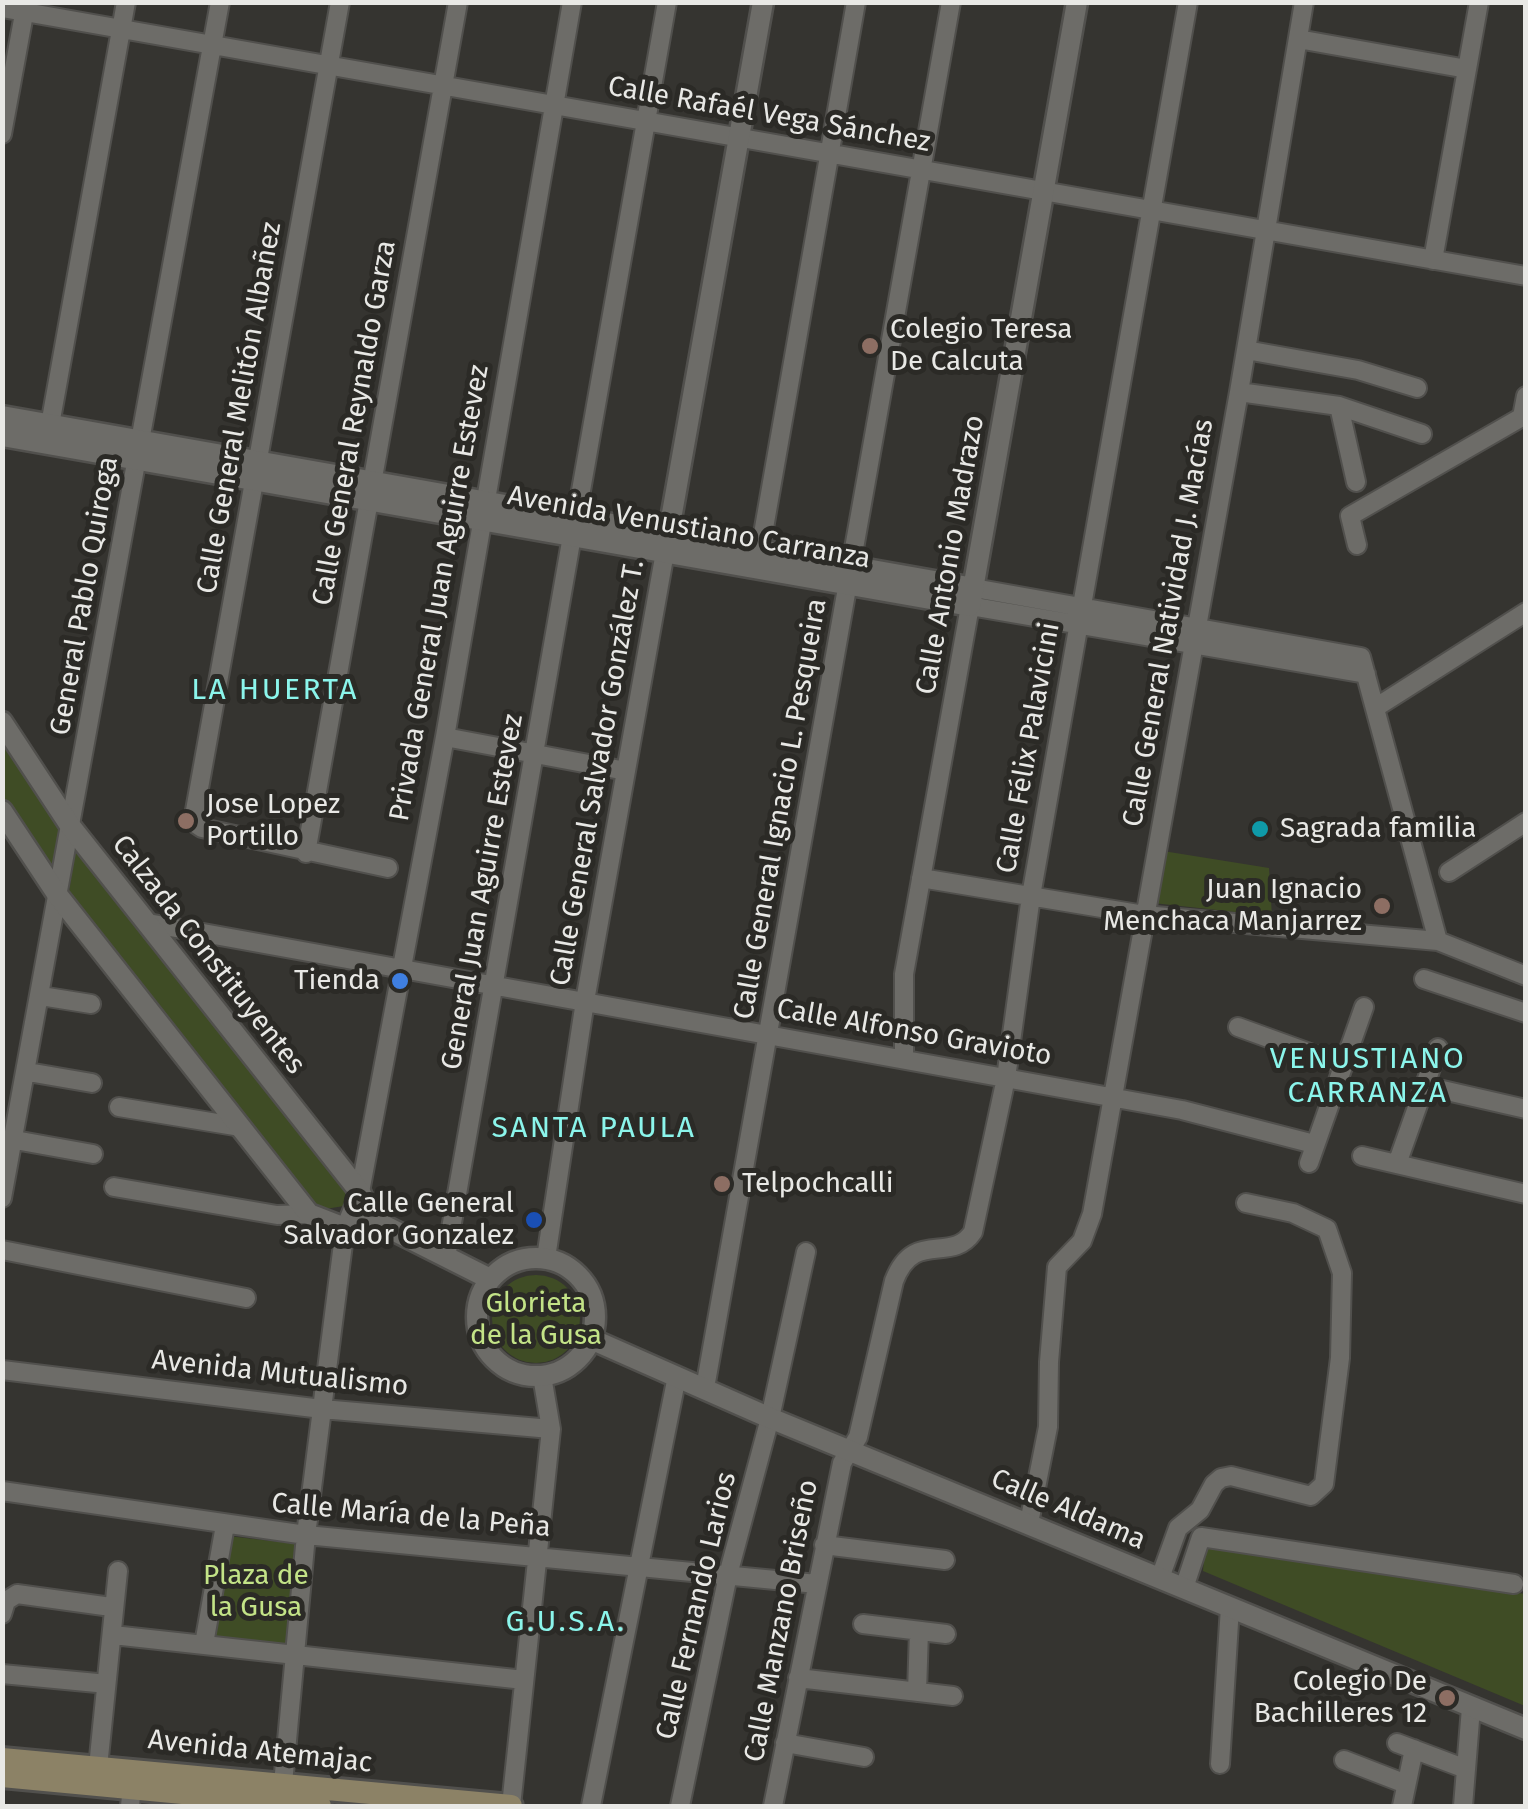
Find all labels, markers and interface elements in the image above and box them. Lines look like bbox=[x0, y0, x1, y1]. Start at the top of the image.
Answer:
street label: Calle Rafaél Vega Sánchez bbox=[605, 70, 933, 160]
street label: Calle General Melitón Albañez bbox=[191, 220, 289, 596]
street label: Calle General Reynaldo Garza bbox=[306, 238, 404, 608]
place label: Colegio Teresa De Calcuta bbox=[890, 313, 1072, 379]
marker: Colegio Teresa De Calcuta bbox=[859, 335, 881, 357]
street label: Privada General Juan Aguirre Estevez bbox=[383, 362, 497, 824]
street label: Calle Antonio Madrazo bbox=[910, 413, 992, 697]
street label: Calle General Natividad J. Macías bbox=[1117, 416, 1221, 830]
street label: General Pablo Quiroga bbox=[44, 454, 126, 738]
street label: Avenida Venustiano Carranza bbox=[505, 480, 873, 576]
street label: Calle General Salvador González T. bbox=[544, 557, 652, 989]
street label: Calle General Ignacio L. Pesqueira bbox=[727, 596, 835, 1022]
street label: Calle Félix Palavicini bbox=[990, 620, 1068, 876]
district label: LA HUERTA bbox=[191, 673, 359, 709]
street label: General Juan Aguirre Estevez bbox=[435, 712, 531, 1072]
place label: Jose Lopez Portillo bbox=[206, 788, 340, 854]
marker: Jose Lopez Portillo bbox=[175, 810, 197, 832]
place label: Sagrada familia bbox=[1280, 812, 1476, 846]
marker: Sagrada familia bbox=[1249, 818, 1271, 840]
street label: Calzada Constituyentes bbox=[104, 829, 312, 1081]
place label: Juan Ignacio Menchaca Manjarrez bbox=[1103, 873, 1362, 939]
marker: Juan Ignacio Menchaca Manjarrez bbox=[1371, 895, 1393, 917]
place label: Tienda bbox=[294, 964, 380, 998]
marker: Tienda bbox=[389, 970, 411, 992]
street label: Calle Alfonso Gravioto bbox=[774, 992, 1054, 1074]
district label: VENUSTIANO CARRANZA bbox=[1270, 1042, 1466, 1112]
district label: SANTA PAULA bbox=[491, 1111, 697, 1147]
place label: Telpochcalli bbox=[742, 1167, 894, 1201]
marker: Telpochcalli bbox=[711, 1173, 733, 1195]
place label: Calle General Salvador Gonzalez bbox=[283, 1187, 514, 1253]
marker: Calle General Salvador Gonzalez bbox=[523, 1209, 545, 1231]
park label: Glorieta de la Gusa bbox=[470, 1287, 602, 1353]
street label: Avenida Mutualismo bbox=[150, 1344, 410, 1404]
street label: Calle Aldama bbox=[986, 1462, 1150, 1558]
street label: Calle Fernando Larios bbox=[650, 1469, 744, 1743]
street label: Calle Manzano Briseño bbox=[738, 1477, 826, 1765]
street label: Calle María de la Peña bbox=[270, 1487, 552, 1545]
park label: Plaza de la Gusa bbox=[203, 1559, 309, 1625]
district label: G.U.S.A. bbox=[506, 1605, 626, 1641]
place label: Colegio De Bachilleres 12 bbox=[1254, 1665, 1427, 1731]
marker: Colegio De Bachilleres 12 bbox=[1436, 1687, 1458, 1709]
street label: Avenida Atemajac bbox=[146, 1724, 374, 1780]

